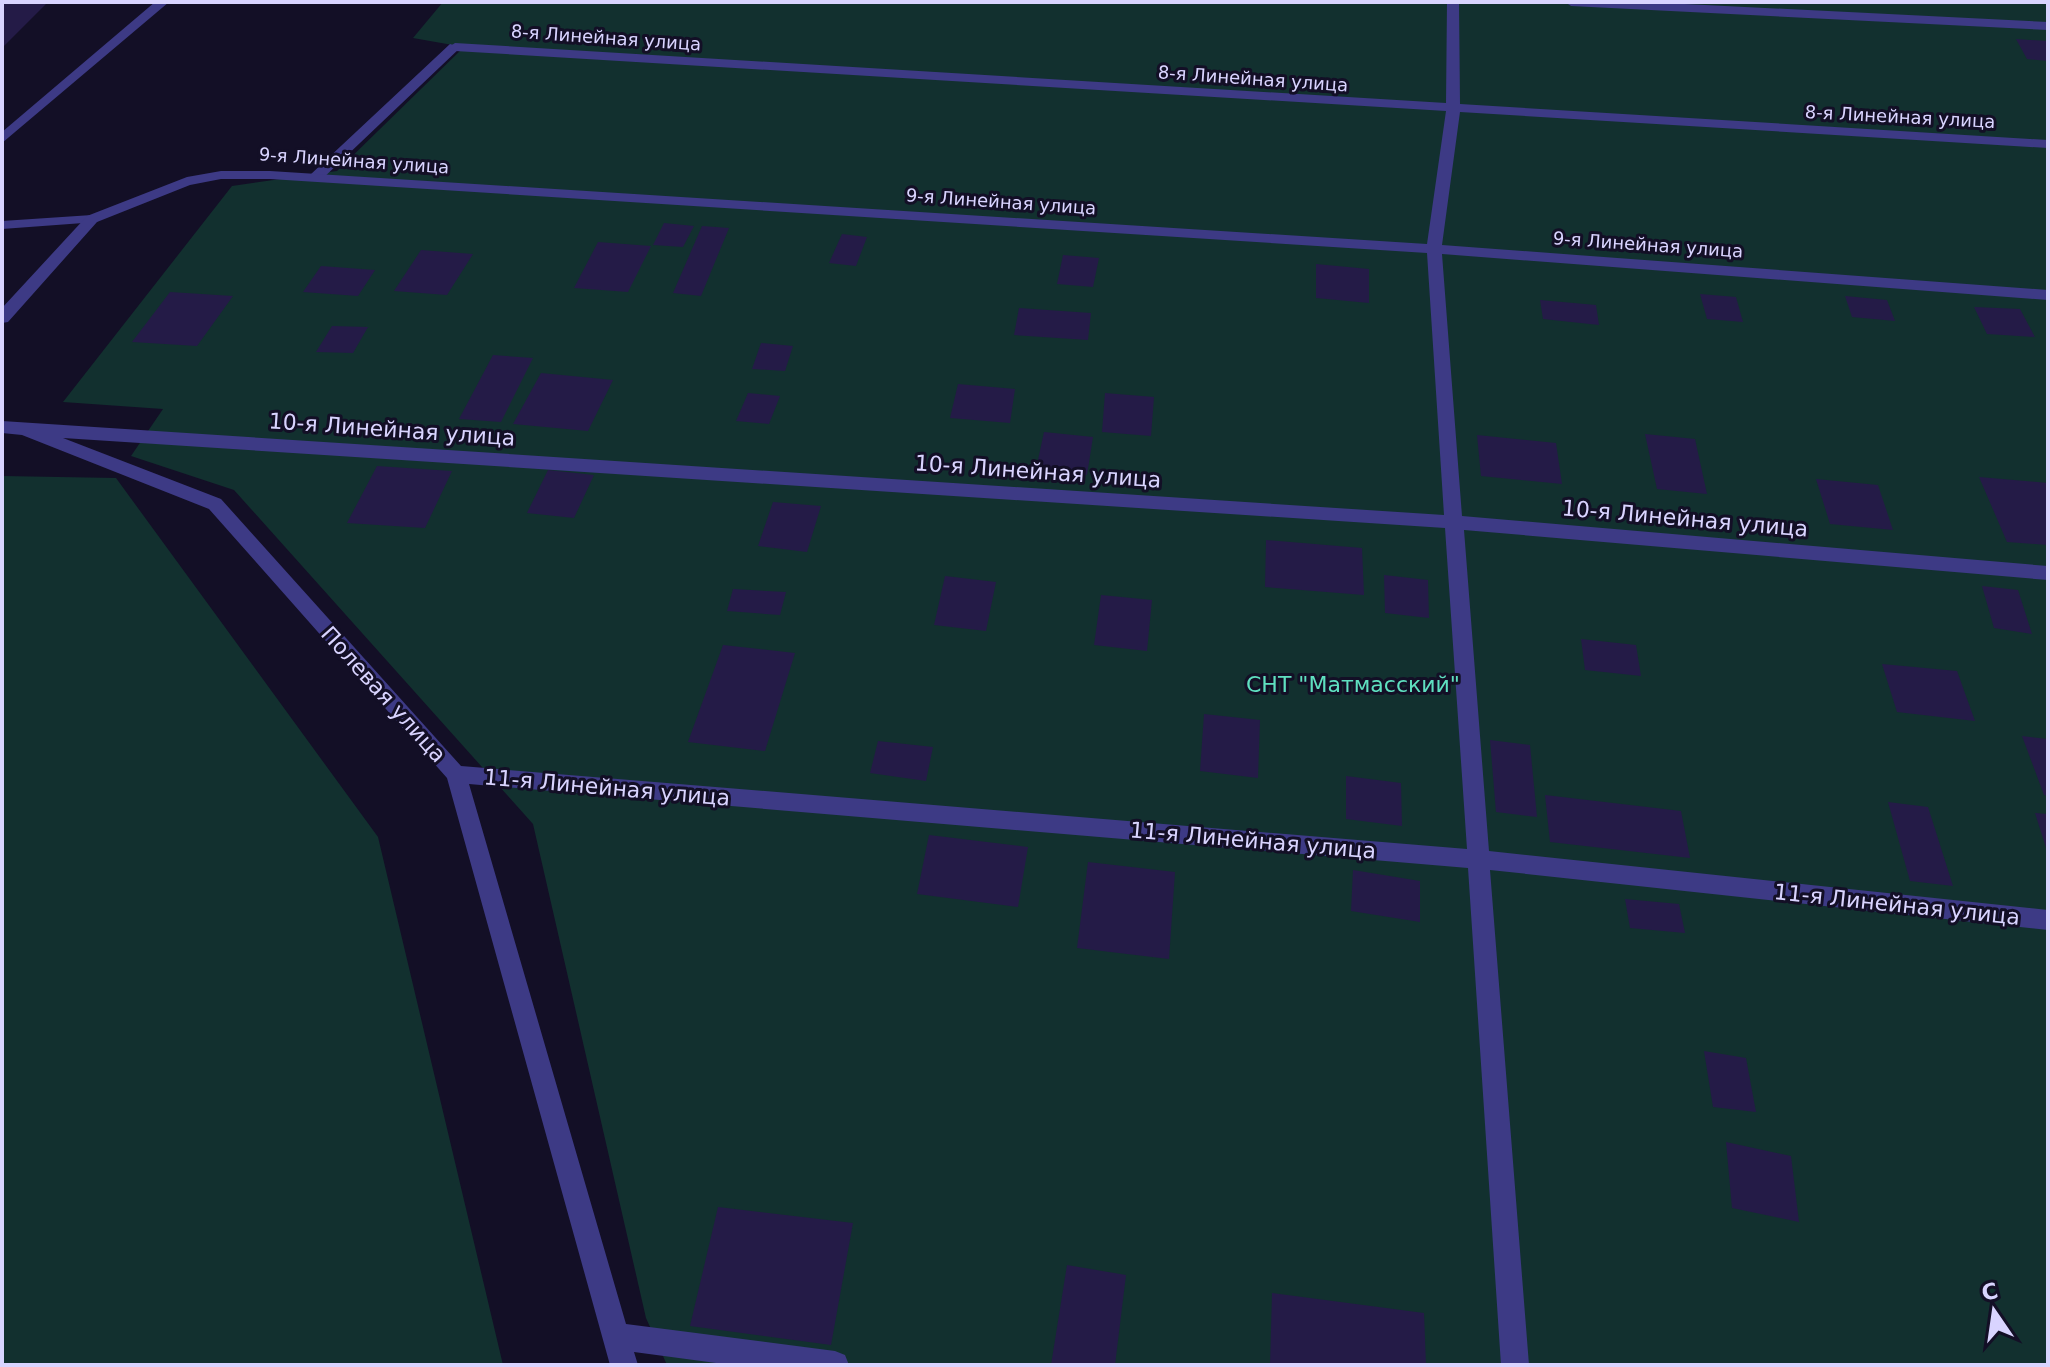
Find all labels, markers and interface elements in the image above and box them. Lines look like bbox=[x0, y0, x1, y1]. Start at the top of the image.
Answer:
street label: 8-я Линейная улица bbox=[510, 20, 702, 55]
street label: 8-я Линейная улица bbox=[1157, 61, 1349, 96]
street label: 8-я Линейная улица bbox=[1804, 101, 1996, 132]
street label: 9-я Линейная улица bbox=[258, 143, 450, 178]
street label: 9-я Линейная улица bbox=[905, 184, 1097, 219]
street label: 9-я Линейная улица bbox=[1552, 227, 1744, 262]
street label: 10-я Линейная улица bbox=[268, 408, 516, 451]
street label: 10-я Линейная улица bbox=[914, 450, 1162, 493]
street label: 10-я Линейная улица bbox=[1561, 495, 1809, 542]
street label: Полевая улица bbox=[316, 621, 451, 767]
park label: СНТ "Матмасский" bbox=[1246, 672, 1460, 697]
street label: 11-я Линейная улица bbox=[483, 764, 731, 811]
street label: 11-я Линейная улица bbox=[1129, 817, 1377, 864]
street label: 11-я Линейная улица bbox=[1773, 879, 2021, 930]
north arrow bbox=[1954, 1271, 2034, 1351]
text: С bbox=[1979, 1278, 2000, 1306]

